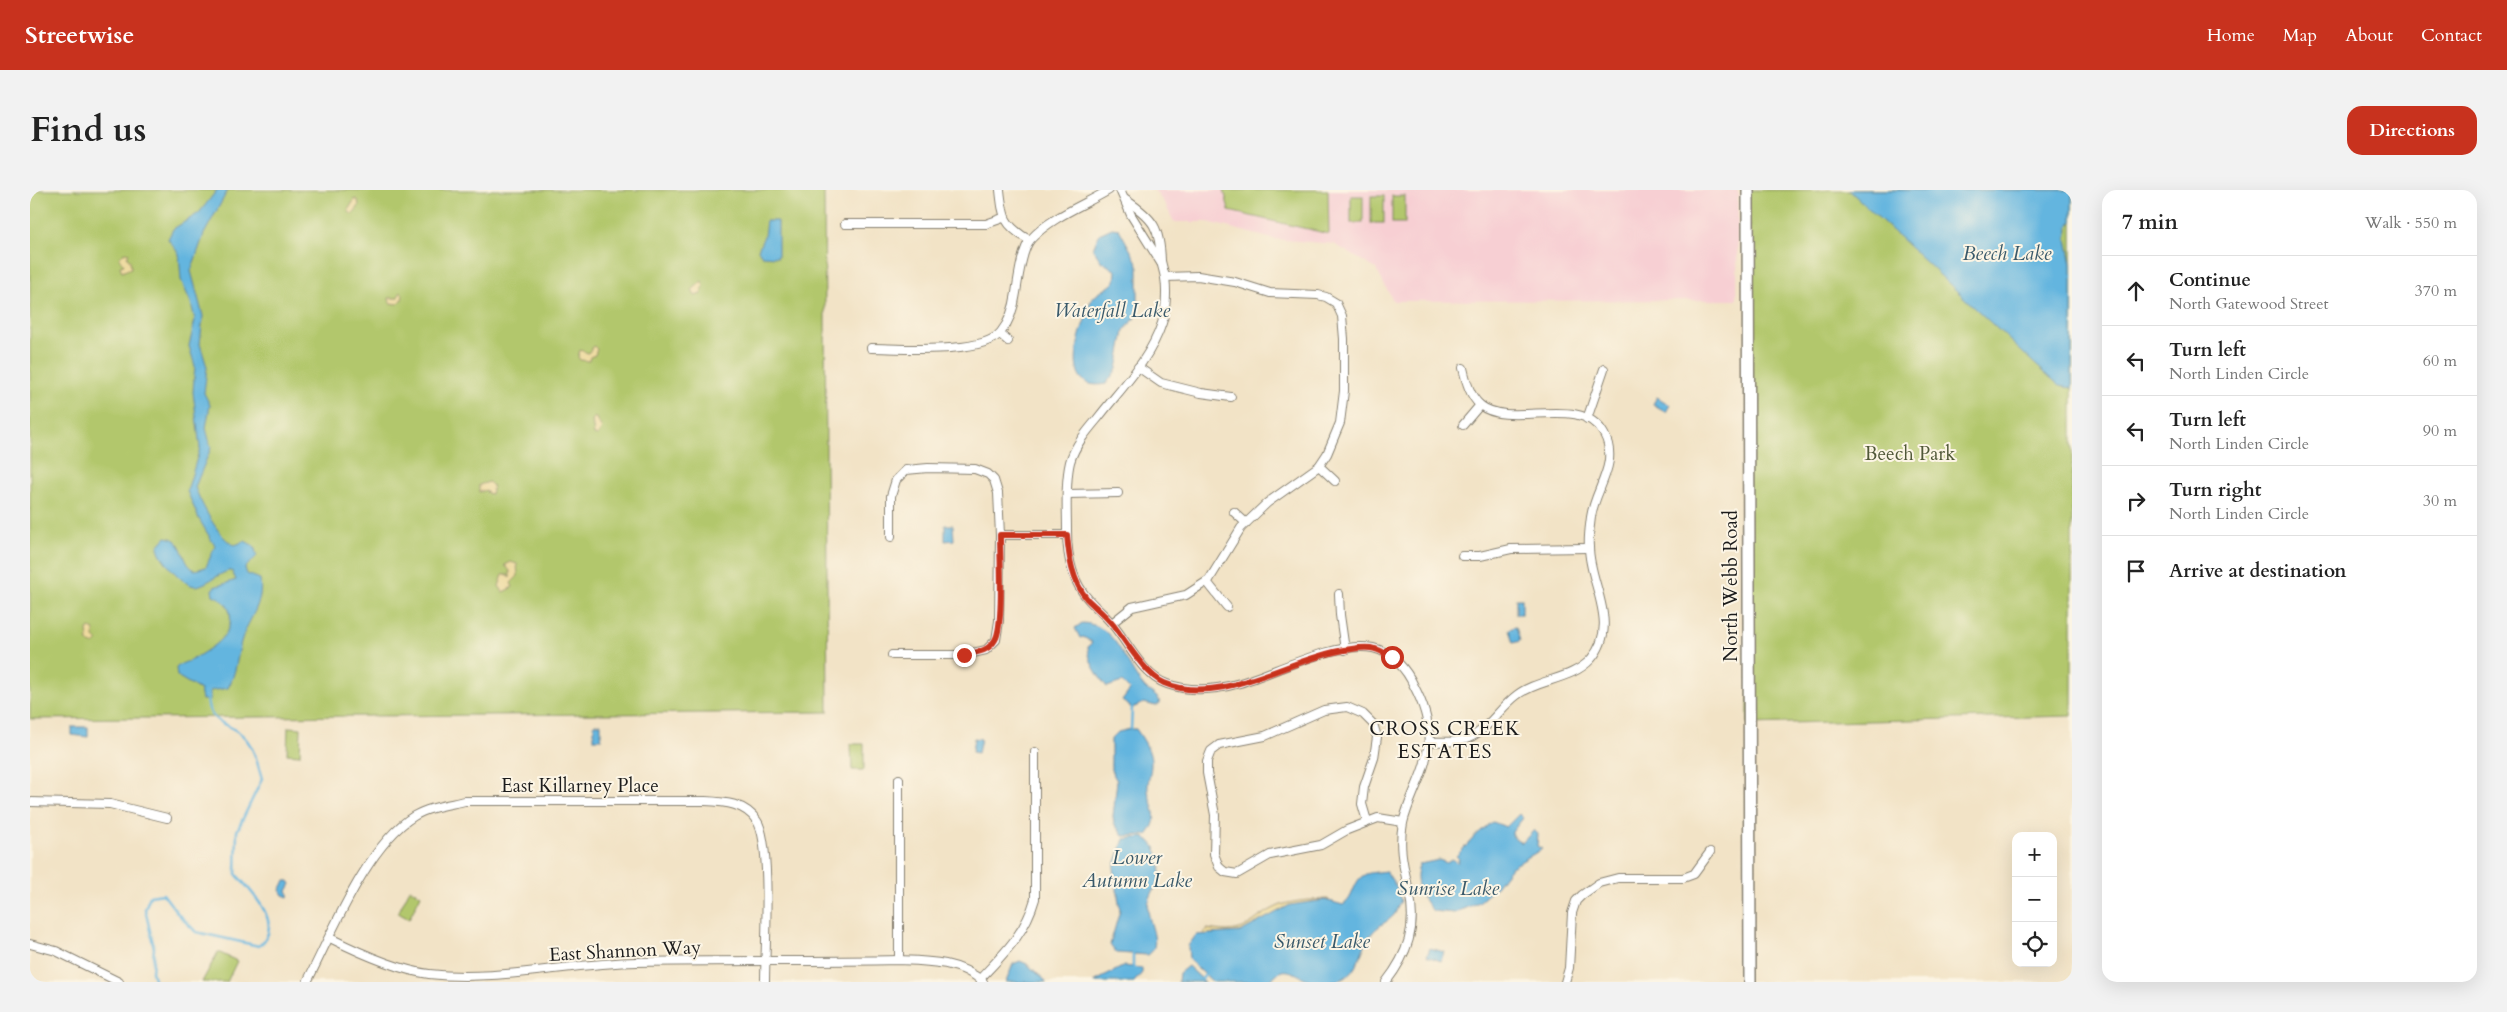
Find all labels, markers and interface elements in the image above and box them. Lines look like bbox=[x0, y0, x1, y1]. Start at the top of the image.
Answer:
text: Streetwise bbox=[25, 19, 134, 52]
text: Home bbox=[2207, 23, 2255, 48]
text: Map bbox=[2283, 23, 2317, 48]
text: About bbox=[2345, 23, 2393, 48]
text: Contact bbox=[2421, 23, 2482, 48]
text: Find us bbox=[30, 106, 146, 154]
button: Directions bbox=[2347, 106, 2477, 155]
text: 7 min bbox=[2122, 208, 2178, 237]
text: Walk · 550 m bbox=[2365, 212, 2457, 234]
water label: Beech Lake bbox=[1962, 240, 2052, 267]
text: Continue bbox=[2169, 267, 2251, 293]
icon: ahead bbox=[2122, 277, 2150, 305]
text: 370 m bbox=[2415, 280, 2457, 302]
text: North Gatewood Street bbox=[2169, 293, 2329, 315]
water label: Waterfall Lake bbox=[1054, 297, 1170, 324]
text: Turn left bbox=[2169, 337, 2246, 363]
icon: left bbox=[2122, 347, 2150, 375]
text: 60 m bbox=[2423, 350, 2457, 372]
text: North Linden Circle bbox=[2169, 363, 2309, 385]
text: Turn left bbox=[2169, 407, 2246, 433]
icon: left bbox=[2122, 417, 2150, 445]
text: 90 m bbox=[2423, 420, 2457, 442]
text: North Linden Circle bbox=[2169, 433, 2309, 455]
park label: Beech Park bbox=[1865, 441, 1956, 467]
text: Turn right bbox=[2169, 477, 2261, 503]
icon: right bbox=[2122, 487, 2150, 515]
text: 30 m bbox=[2423, 490, 2457, 512]
text: North Linden Circle bbox=[2169, 503, 2309, 525]
street label: North Webb Road bbox=[1718, 510, 1744, 662]
icon: arrive bbox=[2122, 557, 2150, 585]
text: Arrive at destination bbox=[2169, 558, 2346, 584]
route end bbox=[953, 644, 976, 667]
route start bbox=[1381, 646, 1404, 669]
district label: CROSS CREEK ESTATES bbox=[1369, 715, 1521, 765]
street label: East Killarney Place bbox=[501, 773, 659, 799]
map controls bbox=[2012, 832, 2057, 967]
button: + bbox=[2012, 832, 2057, 877]
water label: Lower Autumn Lake bbox=[1081, 844, 1192, 894]
water label: Sunrise Lake bbox=[1397, 875, 1499, 902]
button: − bbox=[2012, 877, 2057, 922]
button: locate bbox=[2012, 922, 2057, 967]
water label: Sunset Lake bbox=[1274, 928, 1370, 955]
street label: East Shannon Way bbox=[548, 934, 702, 968]

